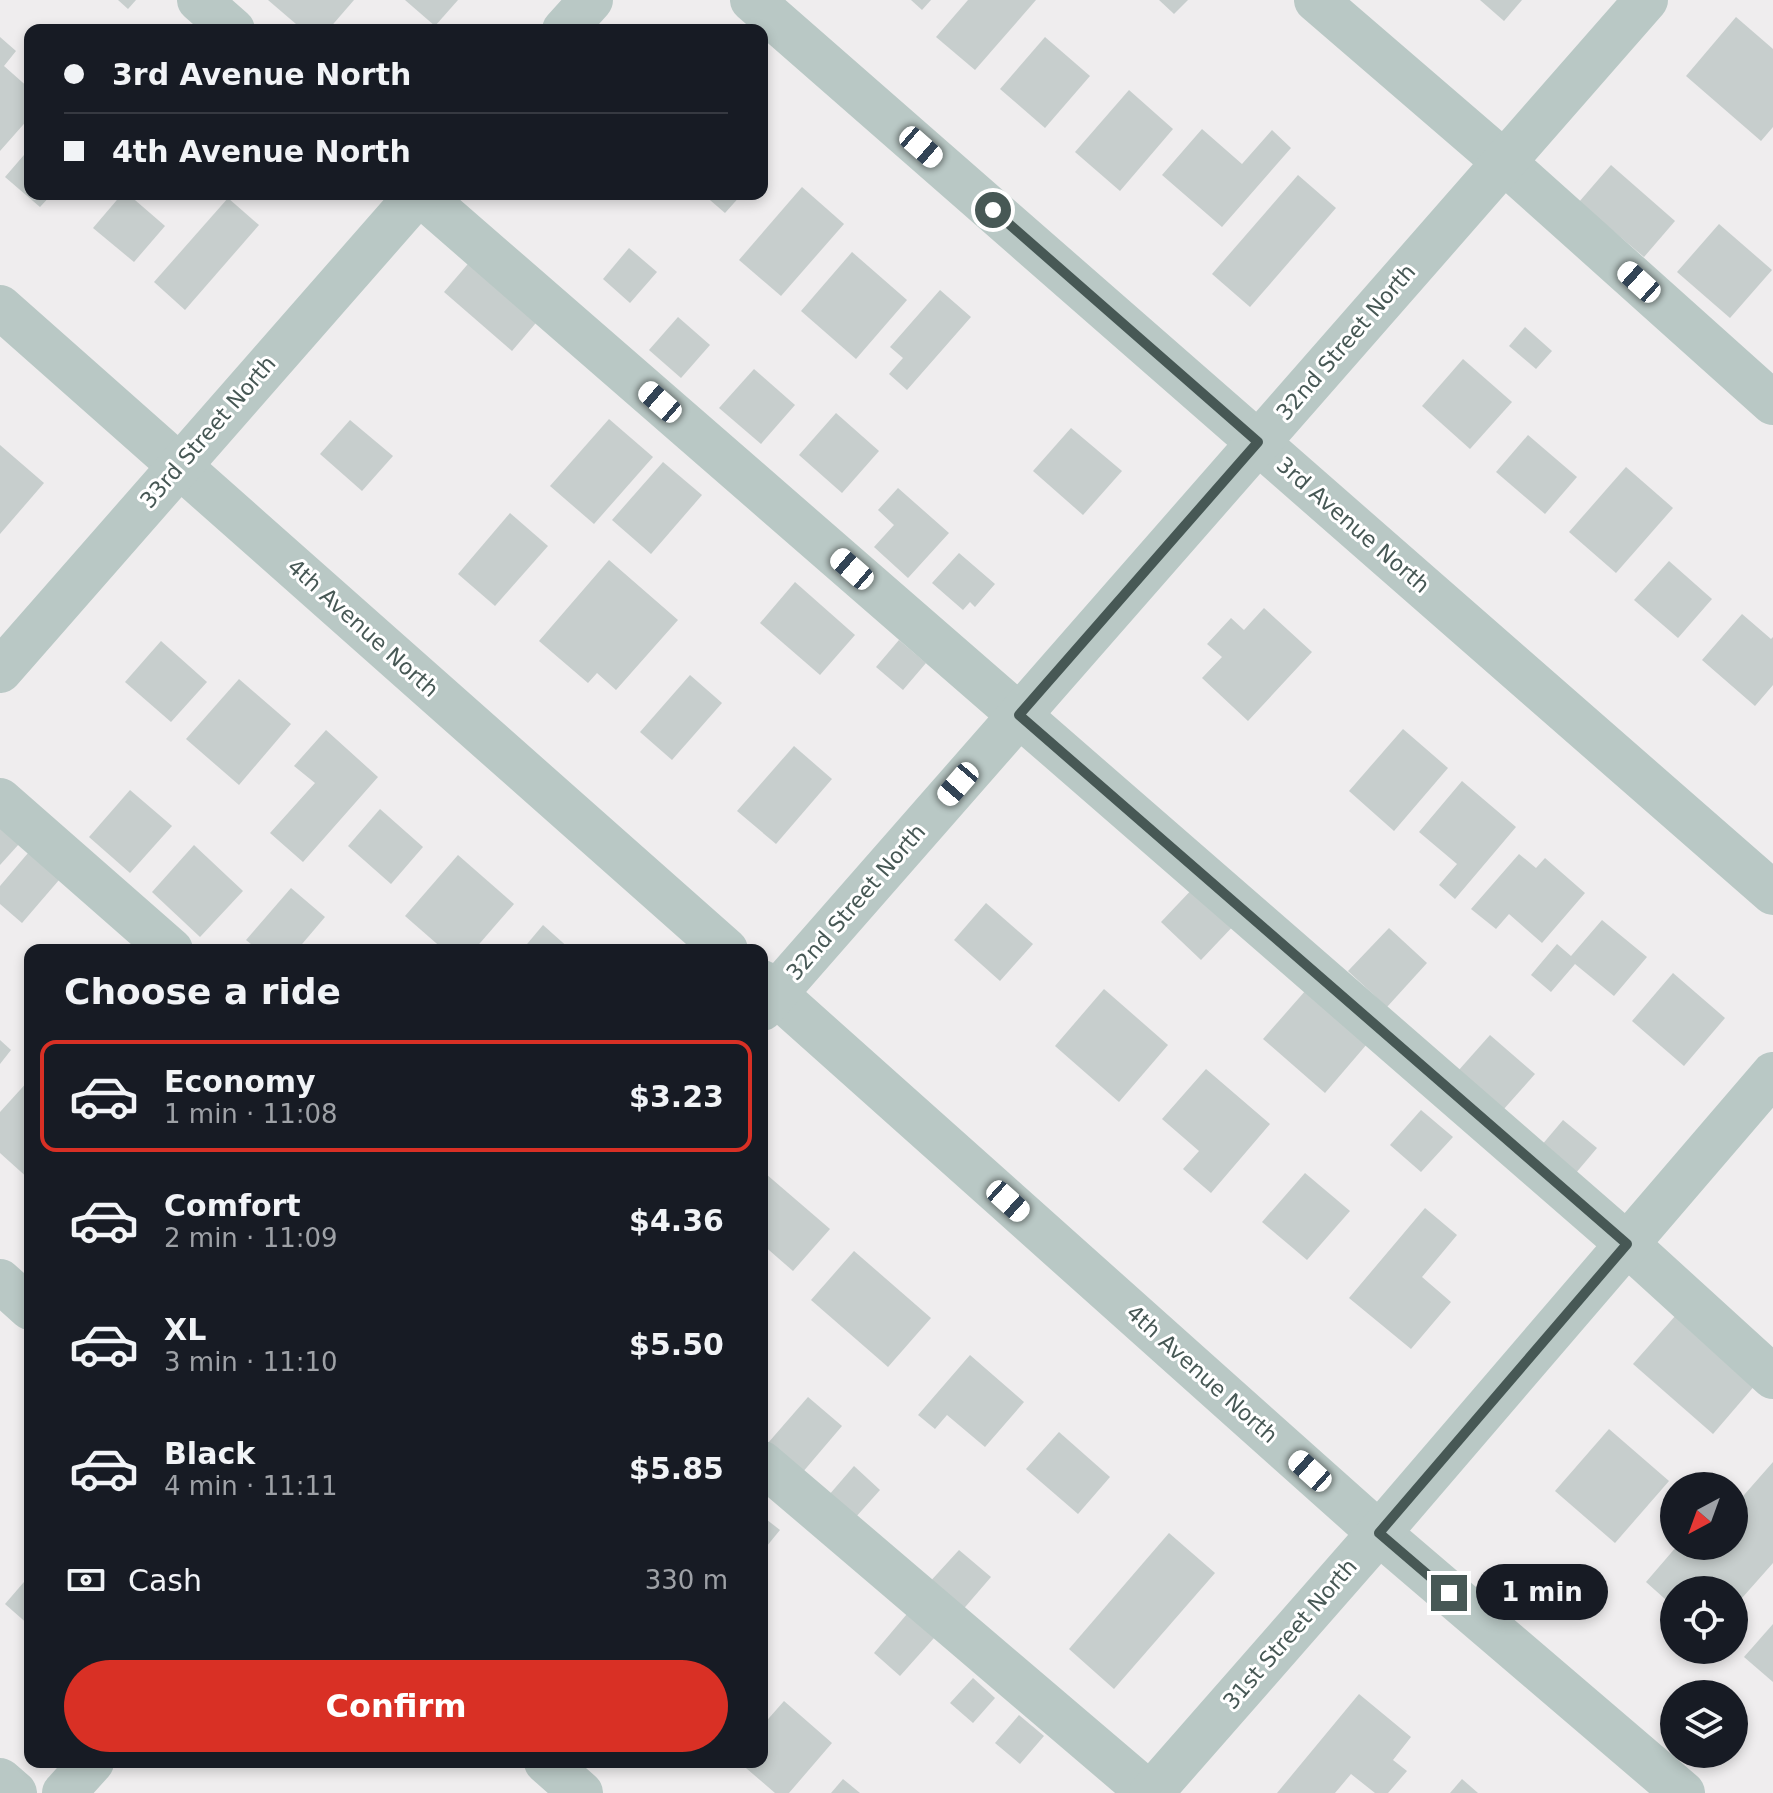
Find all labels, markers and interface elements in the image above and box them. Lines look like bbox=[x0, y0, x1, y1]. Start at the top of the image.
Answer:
text: 3rd Avenue North bbox=[112, 57, 411, 92]
car bbox=[895, 122, 947, 172]
text: 4th Avenue North bbox=[112, 134, 411, 169]
route start bbox=[975, 192, 1011, 228]
car bbox=[1613, 257, 1665, 307]
street label: 32nd Street North bbox=[1272, 259, 1420, 425]
street label: 33rd Street North bbox=[135, 351, 281, 513]
car bbox=[634, 377, 686, 427]
street label: 3rd Avenue North bbox=[1272, 452, 1434, 598]
car bbox=[826, 544, 878, 594]
street label: 4th Avenue North bbox=[283, 554, 443, 702]
car bbox=[933, 758, 983, 810]
street label: 32nd Street North bbox=[782, 819, 930, 985]
text: Choose a ride bbox=[64, 971, 341, 1012]
icon: car bbox=[68, 1060, 140, 1132]
text: Economy bbox=[164, 1064, 316, 1099]
text: $3.23 bbox=[629, 1079, 724, 1114]
text: 1 min · 11:08 bbox=[164, 1099, 338, 1129]
car bbox=[982, 1176, 1034, 1226]
icon: car bbox=[68, 1184, 140, 1256]
text: Comfort bbox=[164, 1188, 301, 1223]
text: $4.36 bbox=[629, 1203, 724, 1238]
text: 2 min · 11:09 bbox=[164, 1223, 338, 1253]
street label: 4th Avenue North bbox=[1122, 1300, 1282, 1448]
icon: car bbox=[68, 1308, 140, 1380]
text: XL bbox=[164, 1312, 206, 1347]
text: $5.50 bbox=[629, 1327, 724, 1362]
text: 3 min · 11:10 bbox=[164, 1347, 338, 1377]
icon: car bbox=[68, 1432, 140, 1504]
text: Black bbox=[164, 1436, 255, 1471]
car bbox=[1284, 1446, 1336, 1496]
text: $5.85 bbox=[629, 1451, 724, 1486]
text: 4 min · 11:11 bbox=[164, 1471, 338, 1501]
north arrow bbox=[1660, 1472, 1748, 1560]
map controls bbox=[1660, 1472, 1748, 1768]
street label: 31st Street North bbox=[1218, 1554, 1362, 1714]
icon: cash bbox=[64, 1558, 108, 1602]
text: Cash bbox=[128, 1563, 202, 1598]
text: 330 m bbox=[645, 1565, 728, 1595]
callout: 1 min bbox=[1477, 1565, 1609, 1621]
route end bbox=[1431, 1575, 1467, 1611]
button: locate bbox=[1660, 1576, 1748, 1664]
text: 1 min bbox=[1501, 1577, 1583, 1607]
button: Confirm bbox=[64, 1660, 728, 1752]
button: layers bbox=[1660, 1680, 1748, 1768]

